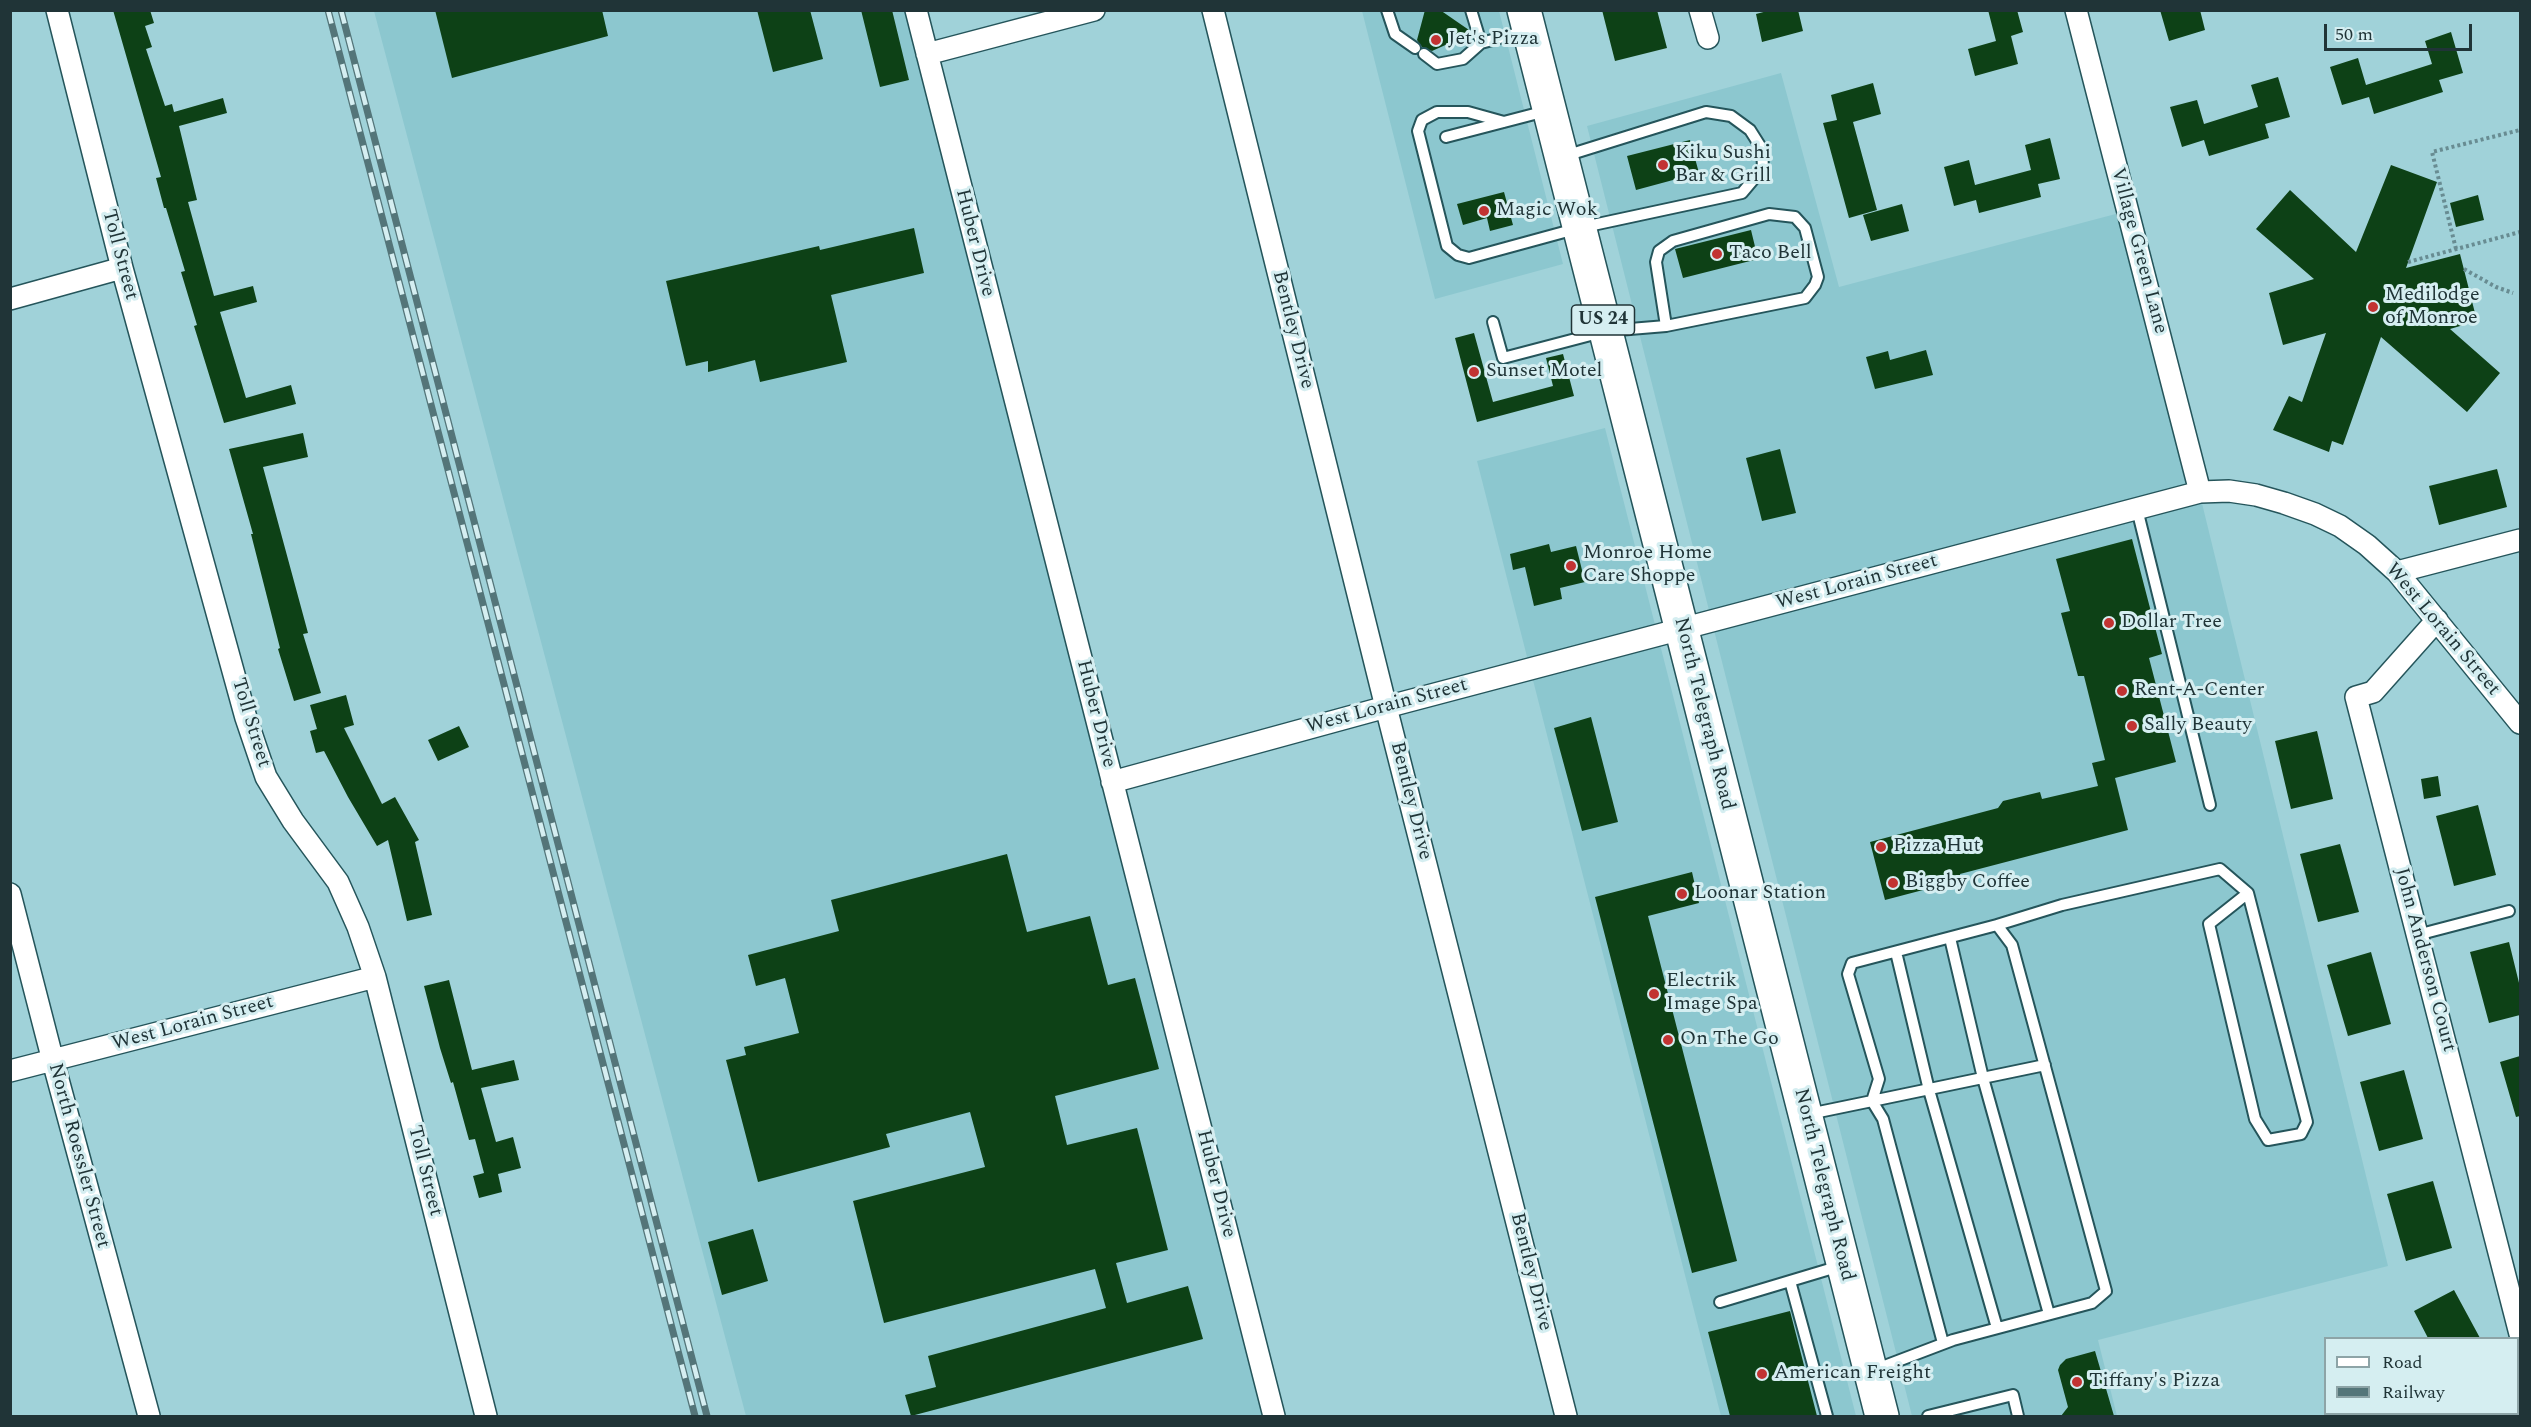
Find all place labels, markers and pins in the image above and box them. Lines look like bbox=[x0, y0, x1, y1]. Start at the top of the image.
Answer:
place label: Jet's Pizza bbox=[1448, 28, 1539, 52]
marker: Jet's Pizza bbox=[1429, 33, 1443, 47]
place label: Kiku Sushi Bar & Grill bbox=[1675, 142, 1771, 189]
marker: Kiku Sushi Bar & Grill bbox=[1656, 158, 1670, 172]
place label: Magic Wok bbox=[1496, 199, 1598, 223]
marker: Magic Wok bbox=[1477, 204, 1491, 218]
place label: Taco Bell bbox=[1729, 242, 1812, 266]
marker: Taco Bell bbox=[1710, 247, 1724, 261]
place label: Medilodge of Monroe bbox=[2385, 284, 2480, 331]
marker: Medilodge of Monroe bbox=[2366, 300, 2380, 314]
place label: Sunset Motel bbox=[1486, 360, 1602, 384]
marker: Sunset Motel bbox=[1467, 365, 1481, 379]
place label: Monroe Home Care Shoppe bbox=[1583, 542, 1712, 589]
marker: Monroe Home Care Shoppe bbox=[1564, 559, 1578, 573]
place label: Dollar Tree bbox=[2121, 611, 2222, 635]
marker: Dollar Tree bbox=[2102, 616, 2116, 630]
place label: Rent-A-Center bbox=[2134, 679, 2265, 703]
marker: Rent-A-Center bbox=[2115, 684, 2129, 698]
place label: Sally Beauty bbox=[2144, 714, 2252, 738]
marker: Sally Beauty bbox=[2125, 719, 2139, 733]
place label: Pizza Hut bbox=[1893, 835, 1981, 859]
marker: Pizza Hut bbox=[1874, 840, 1888, 854]
place label: Biggby Coffee bbox=[1905, 871, 2030, 895]
marker: Biggby Coffee bbox=[1886, 876, 1900, 890]
place label: Loonar Station bbox=[1694, 882, 1826, 906]
marker: Loonar Station bbox=[1675, 887, 1689, 901]
place label: Electrik Image Spa bbox=[1666, 970, 1758, 1017]
marker: Electrik Image Spa bbox=[1647, 987, 1661, 1001]
place label: On The Go bbox=[1680, 1028, 1779, 1052]
marker: On The Go bbox=[1661, 1033, 1675, 1047]
place label: American Freight bbox=[1774, 1362, 1931, 1386]
marker: American Freight bbox=[1755, 1367, 1769, 1381]
place label: Tiffany's Pizza bbox=[2089, 1370, 2220, 1394]
marker: Tiffany's Pizza bbox=[2070, 1375, 2084, 1389]

